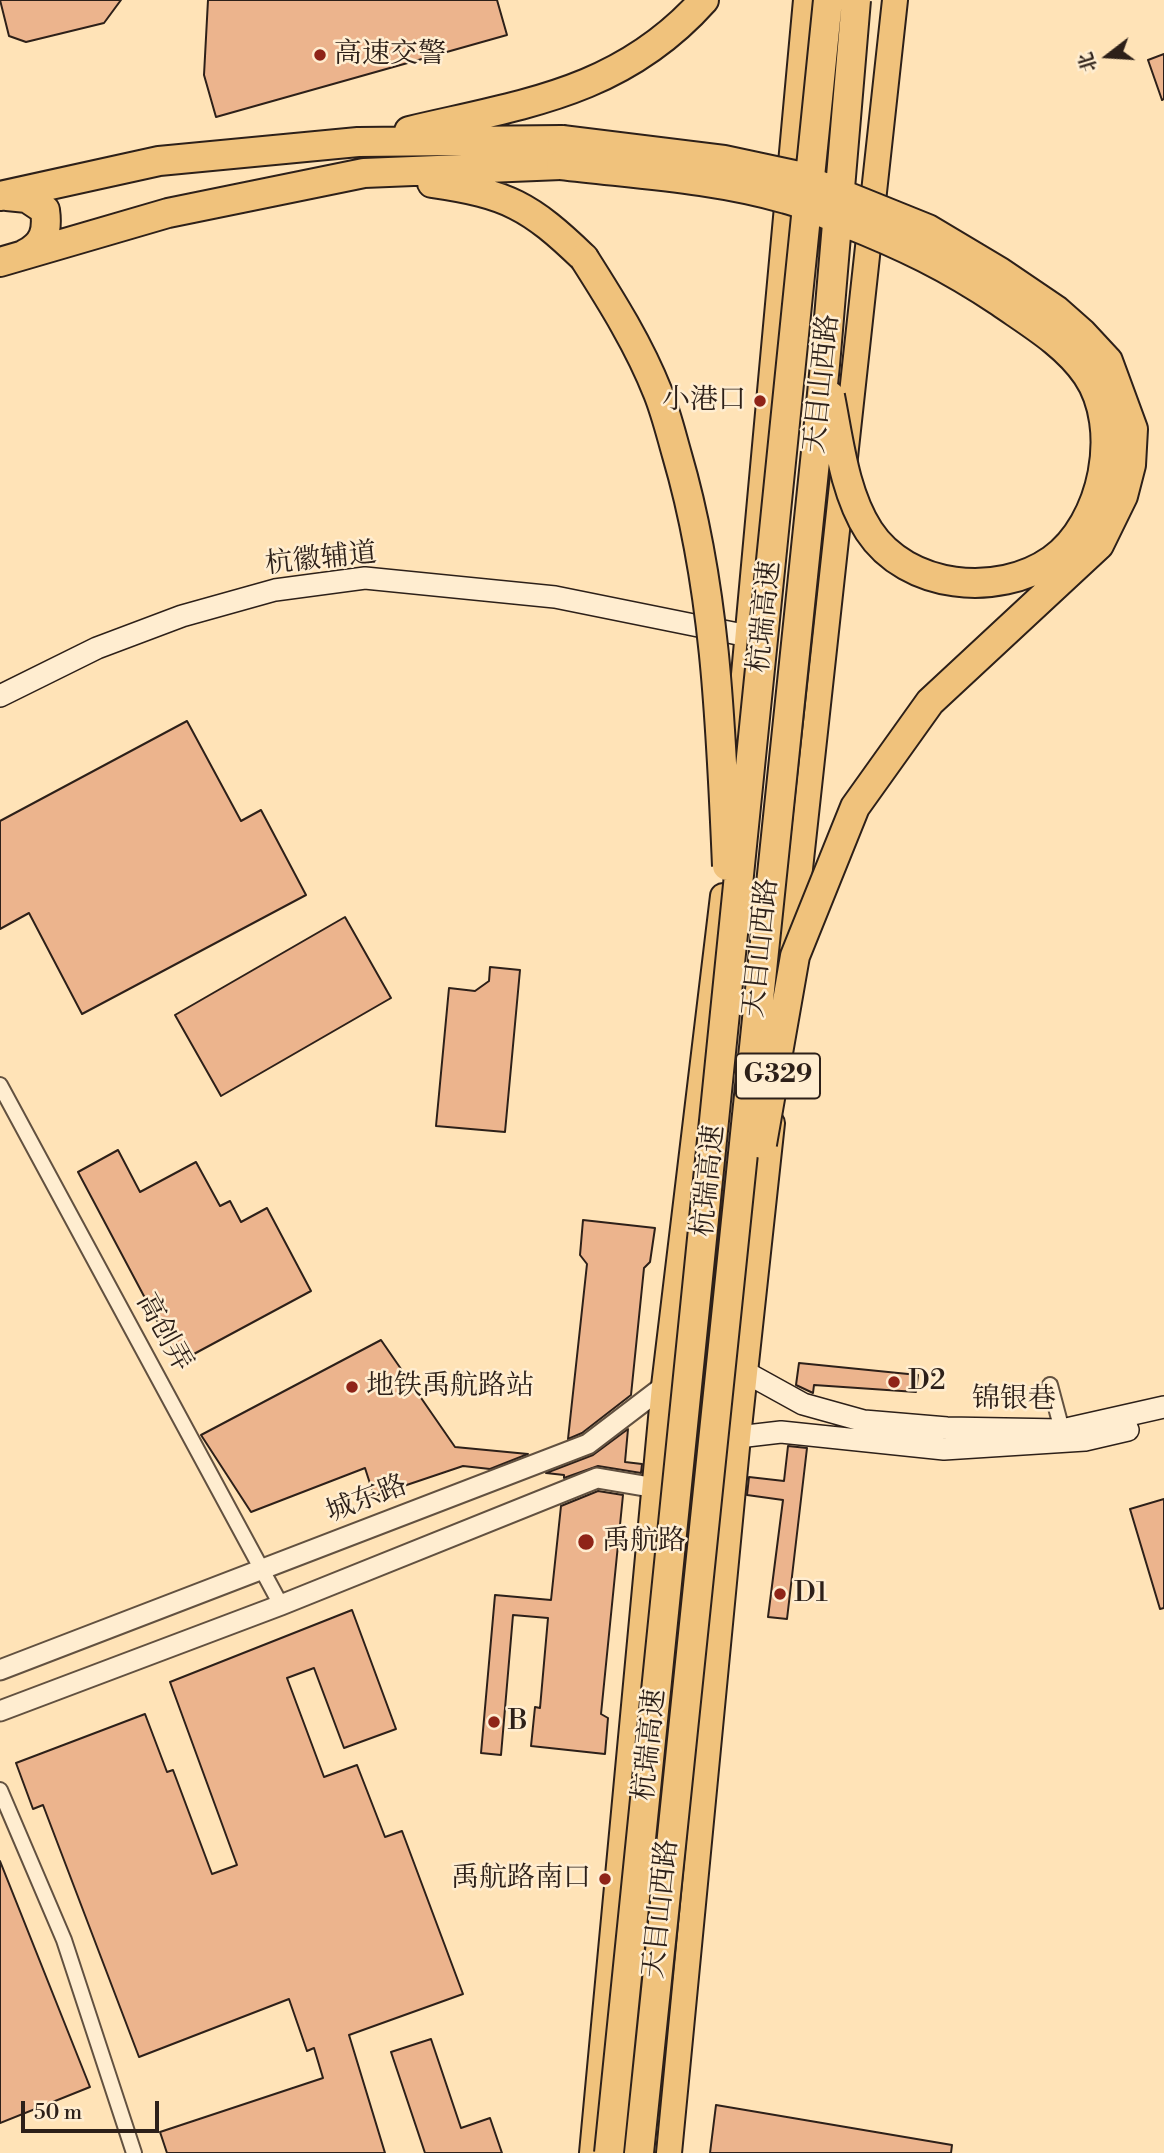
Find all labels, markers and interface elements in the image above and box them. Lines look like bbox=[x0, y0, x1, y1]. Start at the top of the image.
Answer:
north arrow bbox=[1073, 21, 1143, 91]
place label: 高速交警 bbox=[334, 38, 446, 72]
marker: 高速交警 bbox=[312, 47, 328, 63]
text: 北 bbox=[1074, 50, 1102, 75]
street label: 天目山西路 bbox=[799, 313, 847, 455]
place label: 小港口 bbox=[662, 384, 746, 418]
marker: 小港口 bbox=[752, 393, 768, 409]
street label: 杭徽辅道 bbox=[264, 537, 378, 583]
street label: 杭瑞高速 bbox=[743, 560, 789, 674]
street label: 天目山西路 bbox=[738, 877, 786, 1019]
road number: G329 bbox=[736, 1054, 820, 1098]
street label: 杭瑞高速 bbox=[687, 1124, 733, 1238]
street label: 高创弄 bbox=[128, 1288, 198, 1378]
place label: D2 bbox=[908, 1365, 946, 1399]
place label: 地铁禹航路站 bbox=[366, 1370, 534, 1404]
marker: D2 bbox=[886, 1374, 902, 1390]
marker: 地铁禹航路站 bbox=[344, 1379, 360, 1395]
street label: 锦银巷 bbox=[972, 1383, 1056, 1417]
street label: 城东路 bbox=[322, 1469, 412, 1531]
place label: 禹航路 bbox=[602, 1525, 686, 1559]
marker: 禹航路 bbox=[576, 1532, 596, 1552]
place label: D1 bbox=[794, 1577, 828, 1611]
marker: D1 bbox=[772, 1586, 788, 1602]
street label: 杭瑞高速 bbox=[628, 1688, 674, 1802]
place label: B bbox=[508, 1705, 528, 1739]
marker: B bbox=[486, 1714, 502, 1730]
street label: 天目山西路 bbox=[638, 1838, 686, 1980]
place label: 禹航路南口 bbox=[451, 1862, 591, 1896]
marker: 禹航路南口 bbox=[597, 1871, 613, 1887]
scale bar bbox=[24, 2086, 163, 2130]
text: 50 m bbox=[34, 2100, 82, 2126]

